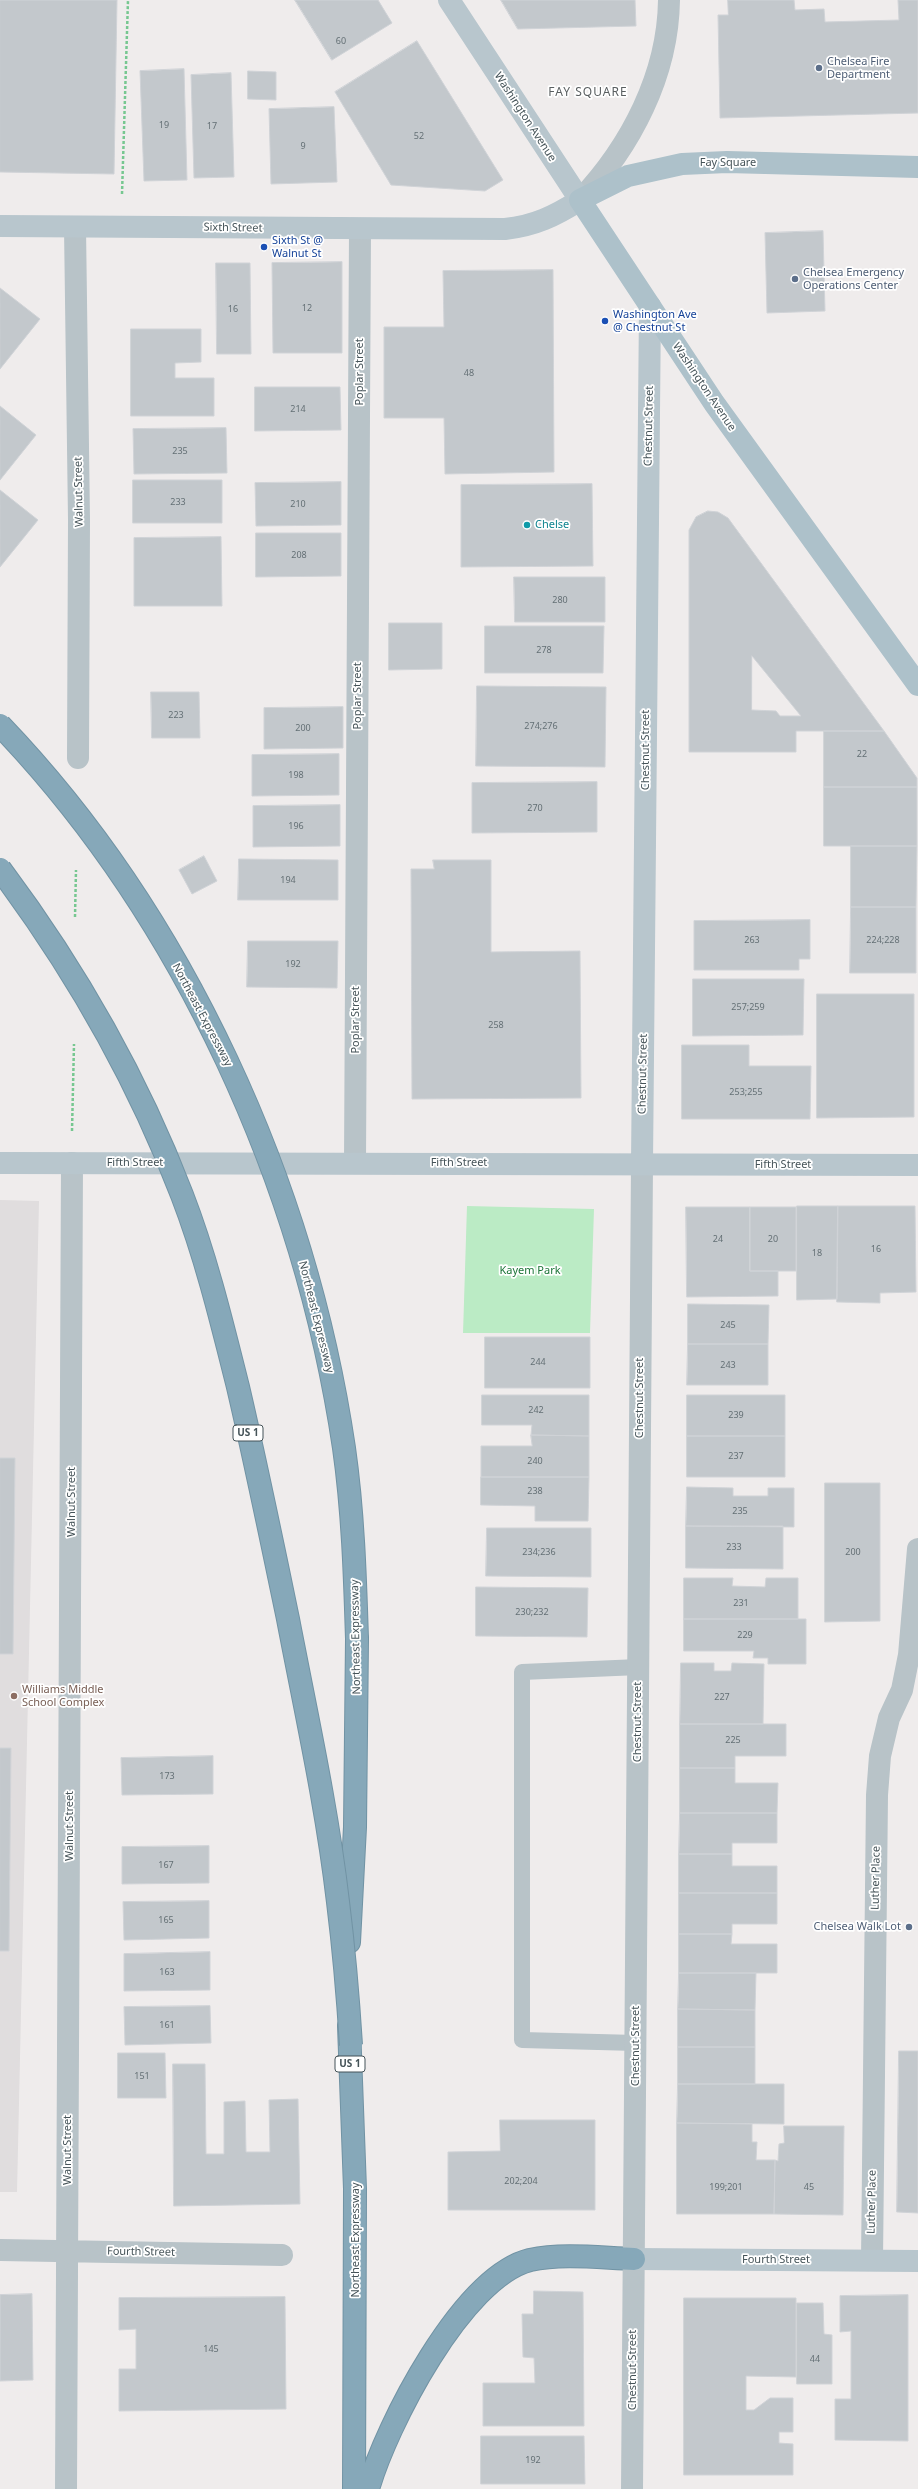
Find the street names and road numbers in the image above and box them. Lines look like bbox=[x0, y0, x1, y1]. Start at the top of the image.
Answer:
street label: Washington Avenue bbox=[491, 70, 559, 164]
street label: Fay Square bbox=[700, 156, 756, 170]
street label: Sixth Street bbox=[203, 221, 263, 235]
street label: Poplar Street bbox=[353, 338, 367, 406]
street label: Washington Avenue bbox=[670, 340, 738, 434]
street label: Chestnut Street bbox=[642, 386, 656, 466]
street label: Walnut Street bbox=[72, 457, 86, 527]
street label: Poplar Street bbox=[351, 662, 365, 730]
street label: Chestnut Street bbox=[639, 710, 653, 790]
street label: Northeast Expressway bbox=[169, 961, 235, 1069]
street label: Poplar Street bbox=[349, 986, 363, 1054]
street label: Chestnut Street bbox=[636, 1034, 650, 1114]
street label: Fifth Street bbox=[107, 1156, 163, 1170]
street label: Fifth Street bbox=[431, 1156, 487, 1170]
street label: Fifth Street bbox=[755, 1158, 811, 1172]
street label: Northeast Expressway bbox=[296, 1260, 336, 1374]
street label: Chestnut Street bbox=[633, 1358, 647, 1438]
road number: US 1 bbox=[233, 1425, 263, 1441]
street label: Walnut Street bbox=[65, 1467, 79, 1537]
street label: Northeast Expressway bbox=[348, 1579, 364, 1695]
street label: Chestnut Street bbox=[631, 1682, 645, 1762]
street label: Walnut Street bbox=[63, 1791, 77, 1861]
street label: Luther Place bbox=[869, 1846, 883, 1910]
street label: Chestnut Street bbox=[629, 2006, 643, 2086]
road number: US 1 bbox=[335, 2056, 365, 2072]
street label: Walnut Street bbox=[61, 2115, 75, 2185]
street label: Luther Place bbox=[865, 2170, 879, 2234]
street label: Northeast Expressway bbox=[349, 2183, 363, 2297]
street label: Fourth Street bbox=[107, 2245, 175, 2259]
street label: Fourth Street bbox=[742, 2253, 810, 2267]
street label: Chestnut Street bbox=[626, 2330, 640, 2410]

